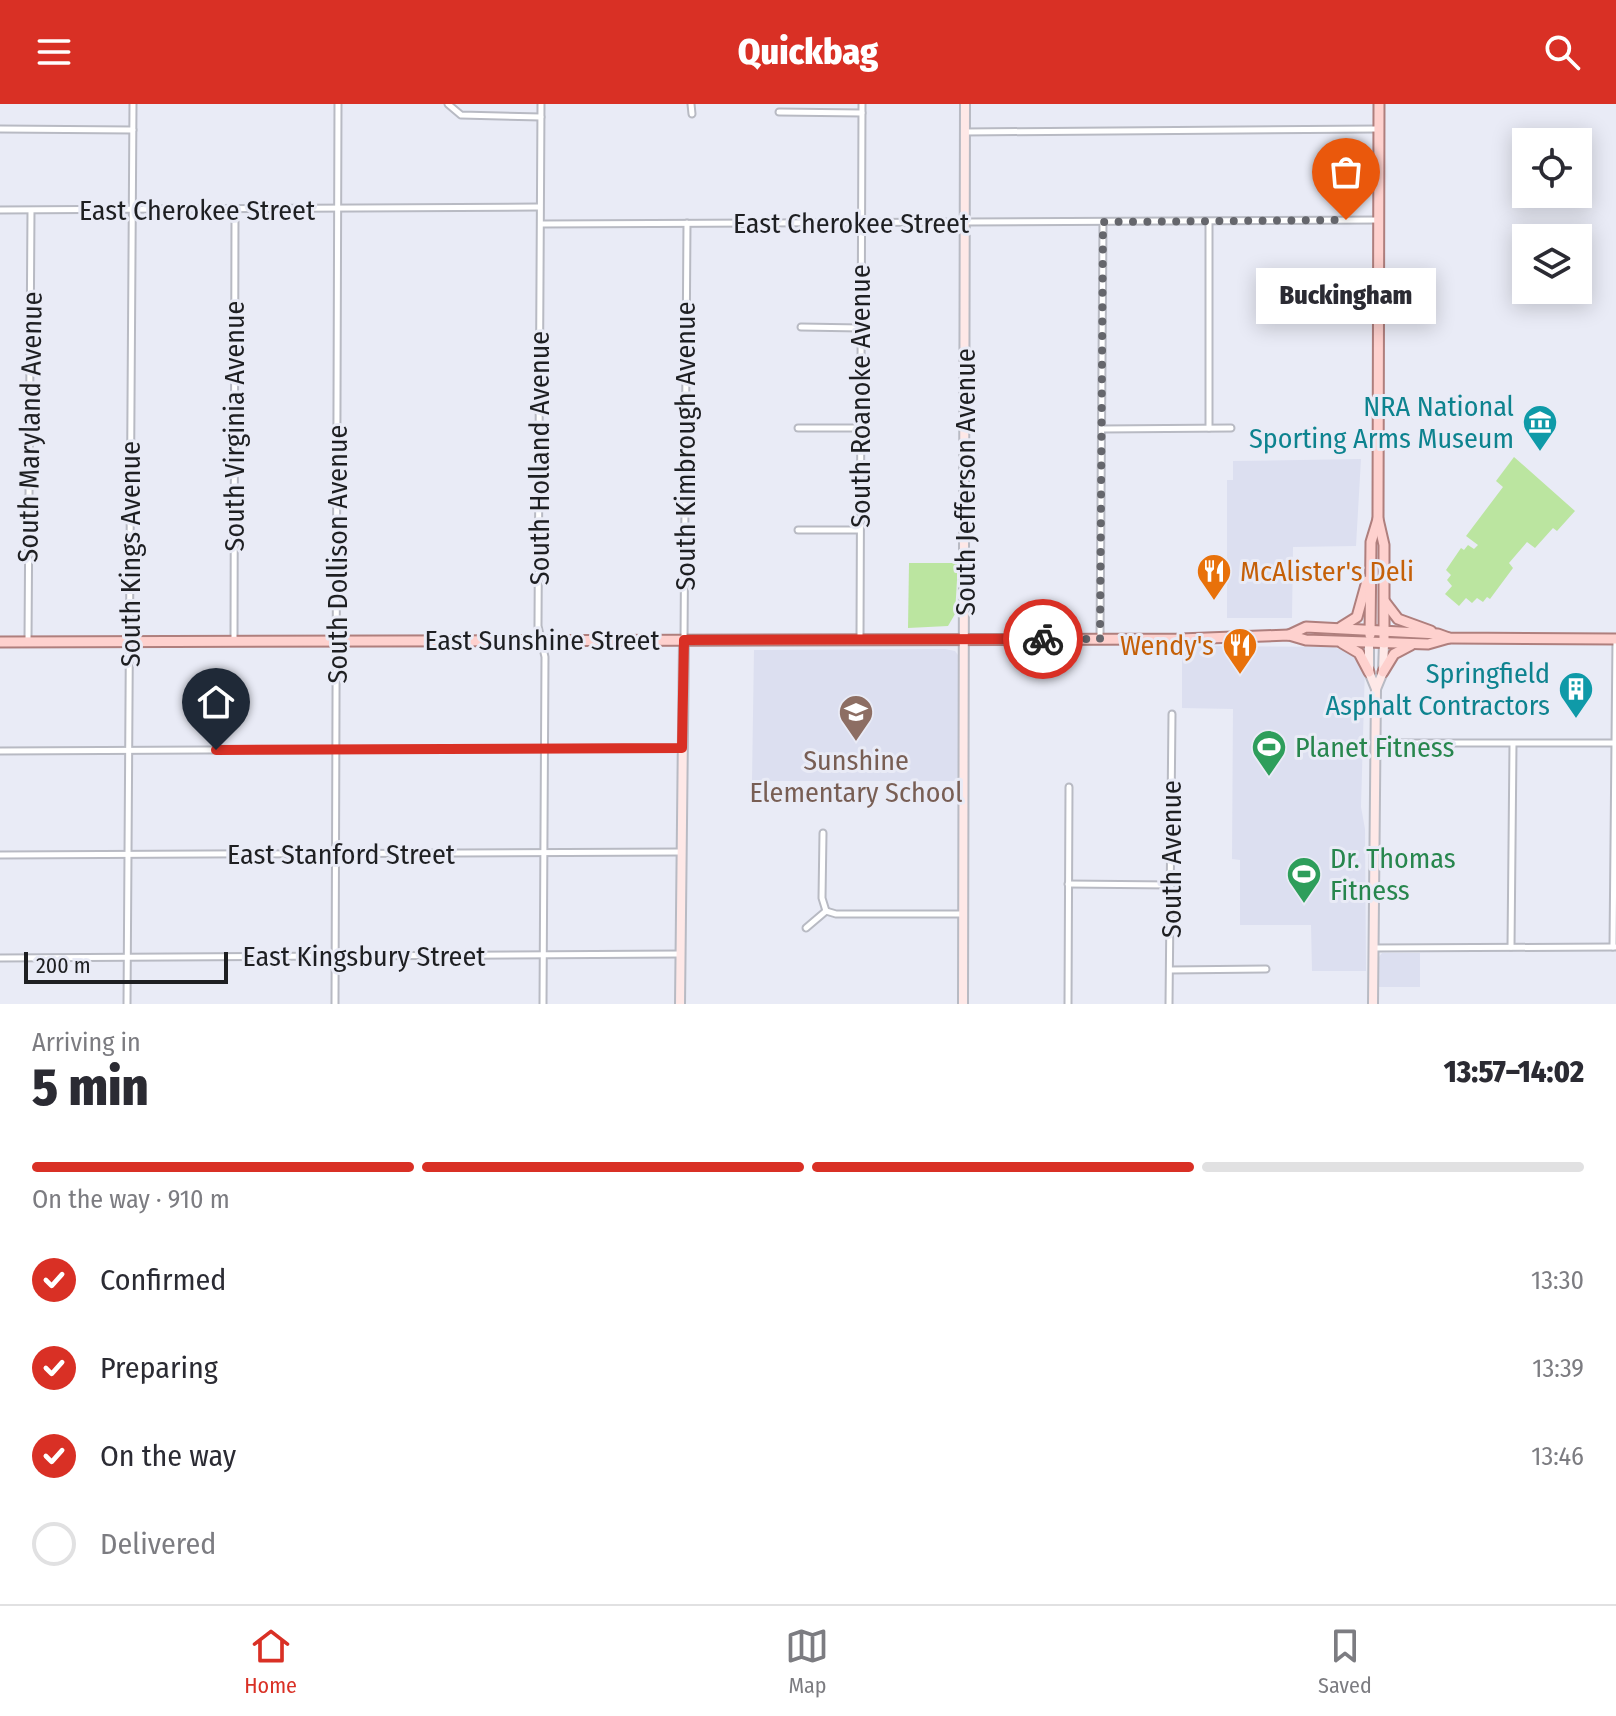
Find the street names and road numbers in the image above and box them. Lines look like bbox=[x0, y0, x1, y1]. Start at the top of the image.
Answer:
street label: East Cherokee Street bbox=[79, 194, 316, 227]
street label: East Cherokee Street bbox=[733, 207, 970, 240]
street label: South Roanoke Avenue bbox=[844, 264, 877, 528]
street label: South Maryland Avenue bbox=[11, 291, 49, 563]
street label: South Virginia Avenue bbox=[218, 301, 251, 551]
street label: South Kimbrough Avenue bbox=[669, 301, 702, 591]
street label: South Holland Avenue bbox=[523, 331, 556, 585]
street label: South Jefferson Avenue bbox=[949, 348, 982, 616]
street label: South Dollison Avenue bbox=[321, 425, 354, 683]
street label: South Kings Avenue bbox=[114, 441, 147, 667]
street label: East Sunshine Street bbox=[424, 624, 660, 657]
street label: South Avenue bbox=[1155, 780, 1188, 938]
street label: East Stanford Street bbox=[227, 838, 456, 871]
street label: East Kingsbury Street bbox=[243, 940, 486, 973]

